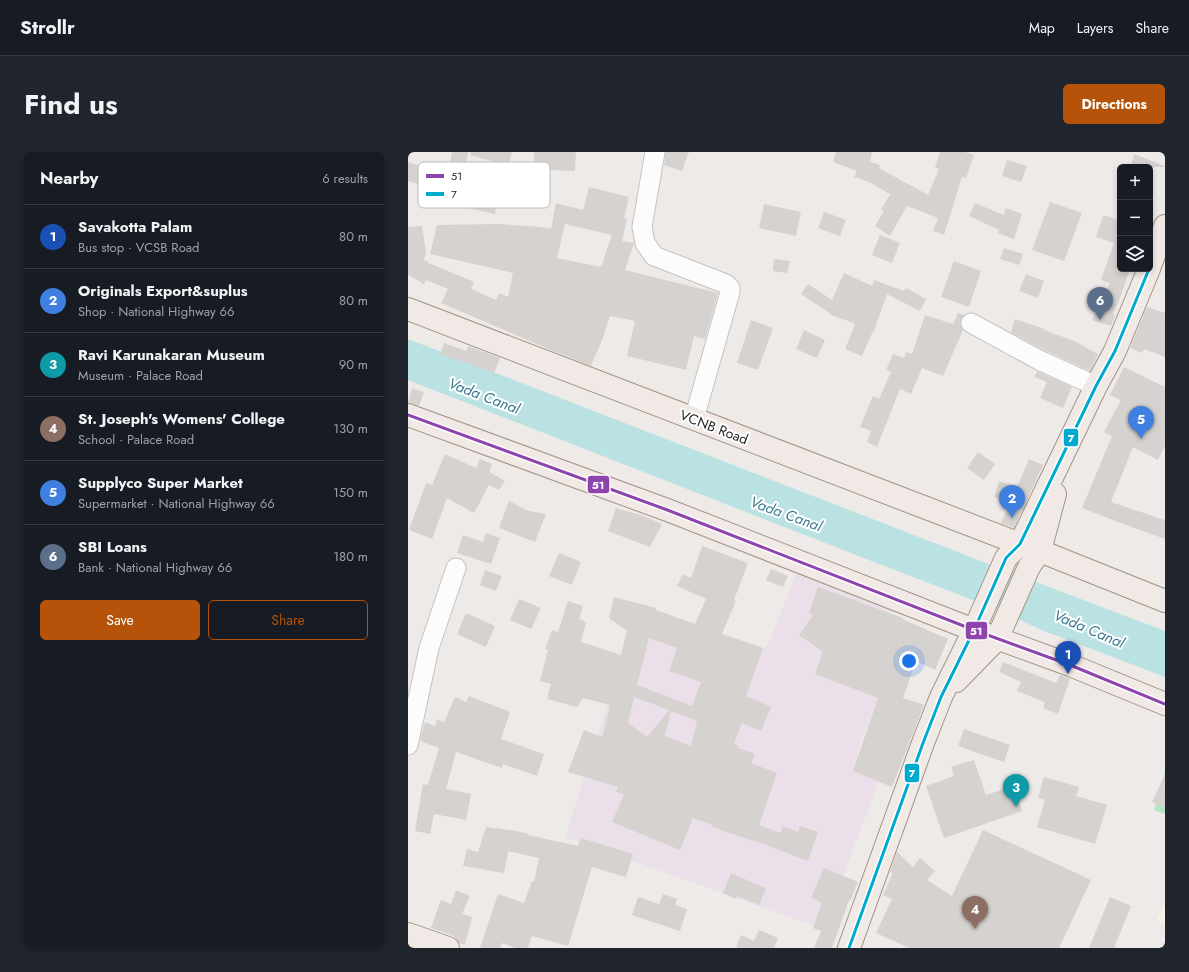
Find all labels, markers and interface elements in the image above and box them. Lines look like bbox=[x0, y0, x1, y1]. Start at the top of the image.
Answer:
text: Strollr bbox=[20, 14, 75, 41]
text: Map bbox=[1029, 18, 1055, 38]
text: Layers bbox=[1077, 18, 1113, 38]
text: Share bbox=[1135, 18, 1169, 38]
text: Find us bbox=[24, 84, 118, 125]
button: Directions bbox=[1063, 84, 1165, 124]
legend bbox=[418, 162, 550, 208]
map controls bbox=[1117, 164, 1153, 272]
button: + bbox=[1117, 164, 1153, 200]
text: Nearby bbox=[40, 166, 98, 190]
text: 51 bbox=[451, 168, 462, 184]
text: 6 results bbox=[322, 169, 368, 188]
text: 7 bbox=[451, 186, 457, 202]
button: − bbox=[1117, 200, 1153, 236]
text: Savakotta Palam bbox=[78, 216, 192, 238]
text: 1 bbox=[50, 227, 56, 246]
text: 80 m bbox=[339, 227, 368, 246]
button: layers bbox=[1117, 236, 1153, 272]
text: Bus stop · VCSB Road bbox=[78, 238, 199, 257]
text: Originals Export&suplus bbox=[78, 280, 248, 302]
pin: 6 bbox=[1087, 287, 1113, 320]
text: 2 bbox=[49, 291, 57, 310]
text: 80 m bbox=[339, 291, 368, 310]
text: Shop · National Highway 66 bbox=[78, 302, 235, 321]
text: Ravi Karunakaran Museum bbox=[78, 344, 265, 366]
text: 3 bbox=[49, 355, 57, 374]
text: 90 m bbox=[339, 355, 368, 374]
text: Museum · Palace Road bbox=[78, 366, 203, 385]
water label: Vada Canal bbox=[445, 372, 524, 420]
street label: VCNB Road bbox=[677, 405, 751, 449]
pin: 5 bbox=[1128, 406, 1154, 439]
text: St. Joseph's Womens' College bbox=[78, 408, 285, 430]
text: 4 bbox=[48, 419, 58, 438]
text: 130 m bbox=[333, 419, 368, 438]
line badge: 7 bbox=[1063, 428, 1079, 447]
text: School · Palace Road bbox=[78, 430, 194, 449]
text: 7 bbox=[1068, 430, 1075, 446]
text: Supplyco Super Market bbox=[78, 472, 243, 494]
line badge: 51 bbox=[587, 475, 610, 494]
text: 51 bbox=[592, 477, 604, 493]
text: 5 bbox=[49, 483, 57, 502]
text: 150 m bbox=[333, 483, 368, 502]
pin: 2 bbox=[999, 485, 1025, 518]
water label: Vada Canal bbox=[747, 491, 826, 537]
text: Supermarket · National Highway 66 bbox=[78, 494, 275, 513]
text: SBI Loans bbox=[78, 536, 147, 558]
text: 6 bbox=[49, 547, 57, 566]
text: 180 m bbox=[333, 547, 368, 566]
text: Bank · National Highway 66 bbox=[78, 558, 232, 577]
button: Save bbox=[40, 600, 200, 640]
button: Share bbox=[208, 600, 368, 640]
water label: Vada Canal bbox=[1050, 604, 1128, 654]
line badge: 51 bbox=[965, 621, 988, 640]
text: 51 bbox=[970, 623, 982, 639]
pin: 1 bbox=[1055, 641, 1081, 674]
your location bbox=[899, 651, 919, 671]
line badge: 7 bbox=[904, 763, 920, 783]
text: 7 bbox=[909, 765, 916, 781]
pin: 3 bbox=[1003, 774, 1029, 807]
pin: 4 bbox=[962, 896, 988, 929]

